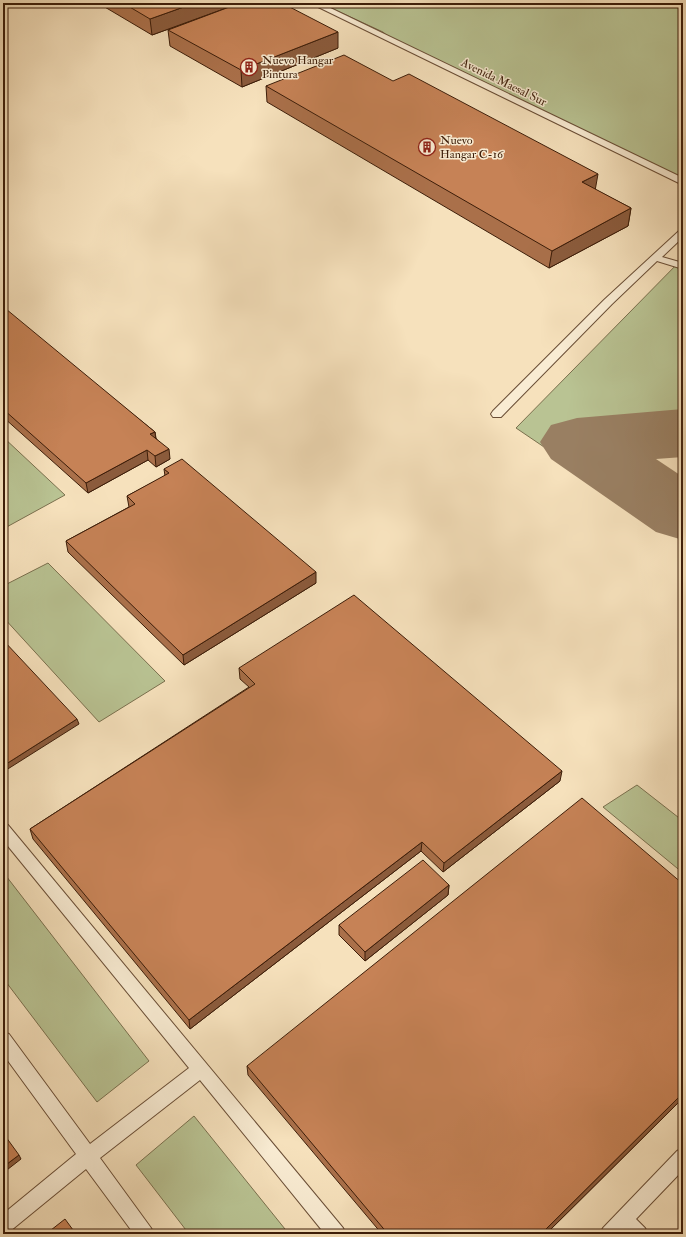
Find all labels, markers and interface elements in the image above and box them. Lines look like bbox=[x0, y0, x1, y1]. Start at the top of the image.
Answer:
place label: Nuevo Hangar Pintura bbox=[262, 53, 334, 82]
street label: Avenida Maesal Sur bbox=[458, 55, 550, 110]
building icon: Nuevo Hangar Pintura bbox=[239, 57, 259, 77]
place label: Nuevo Hangar C-16 bbox=[440, 133, 504, 162]
building icon: Nuevo Hangar C-16 bbox=[417, 137, 437, 157]

